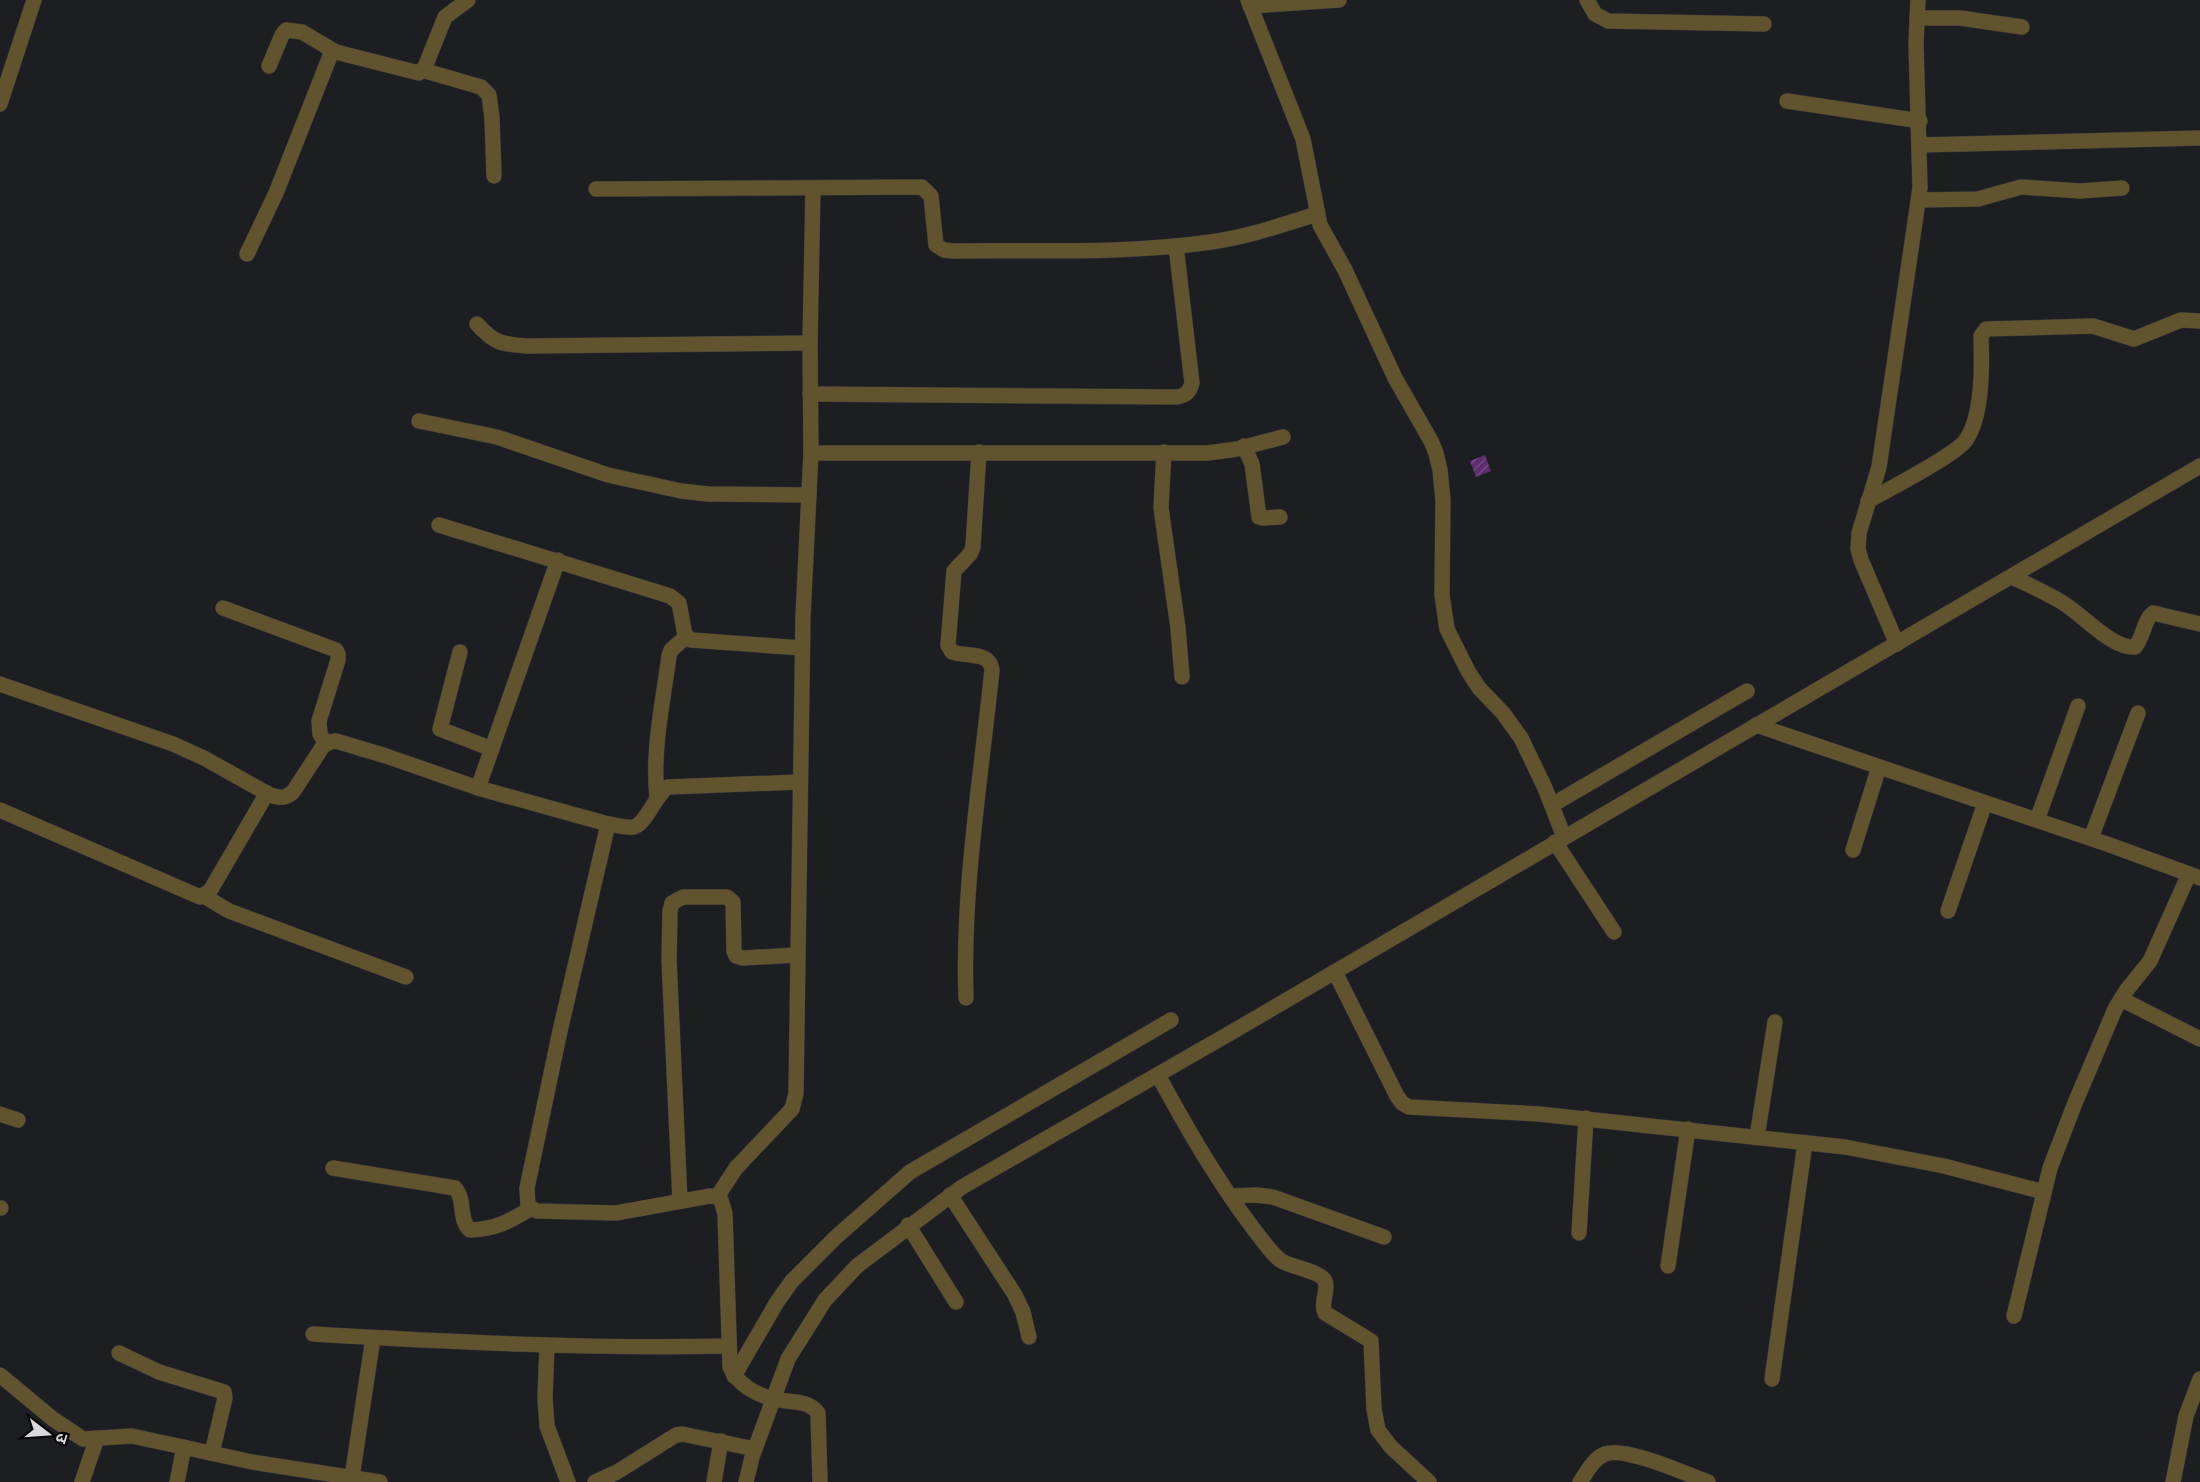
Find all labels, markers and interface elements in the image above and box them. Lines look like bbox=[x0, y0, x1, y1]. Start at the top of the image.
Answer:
north arrow bbox=[18, 1404, 78, 1464]
text: उ bbox=[52, 1431, 73, 1446]

